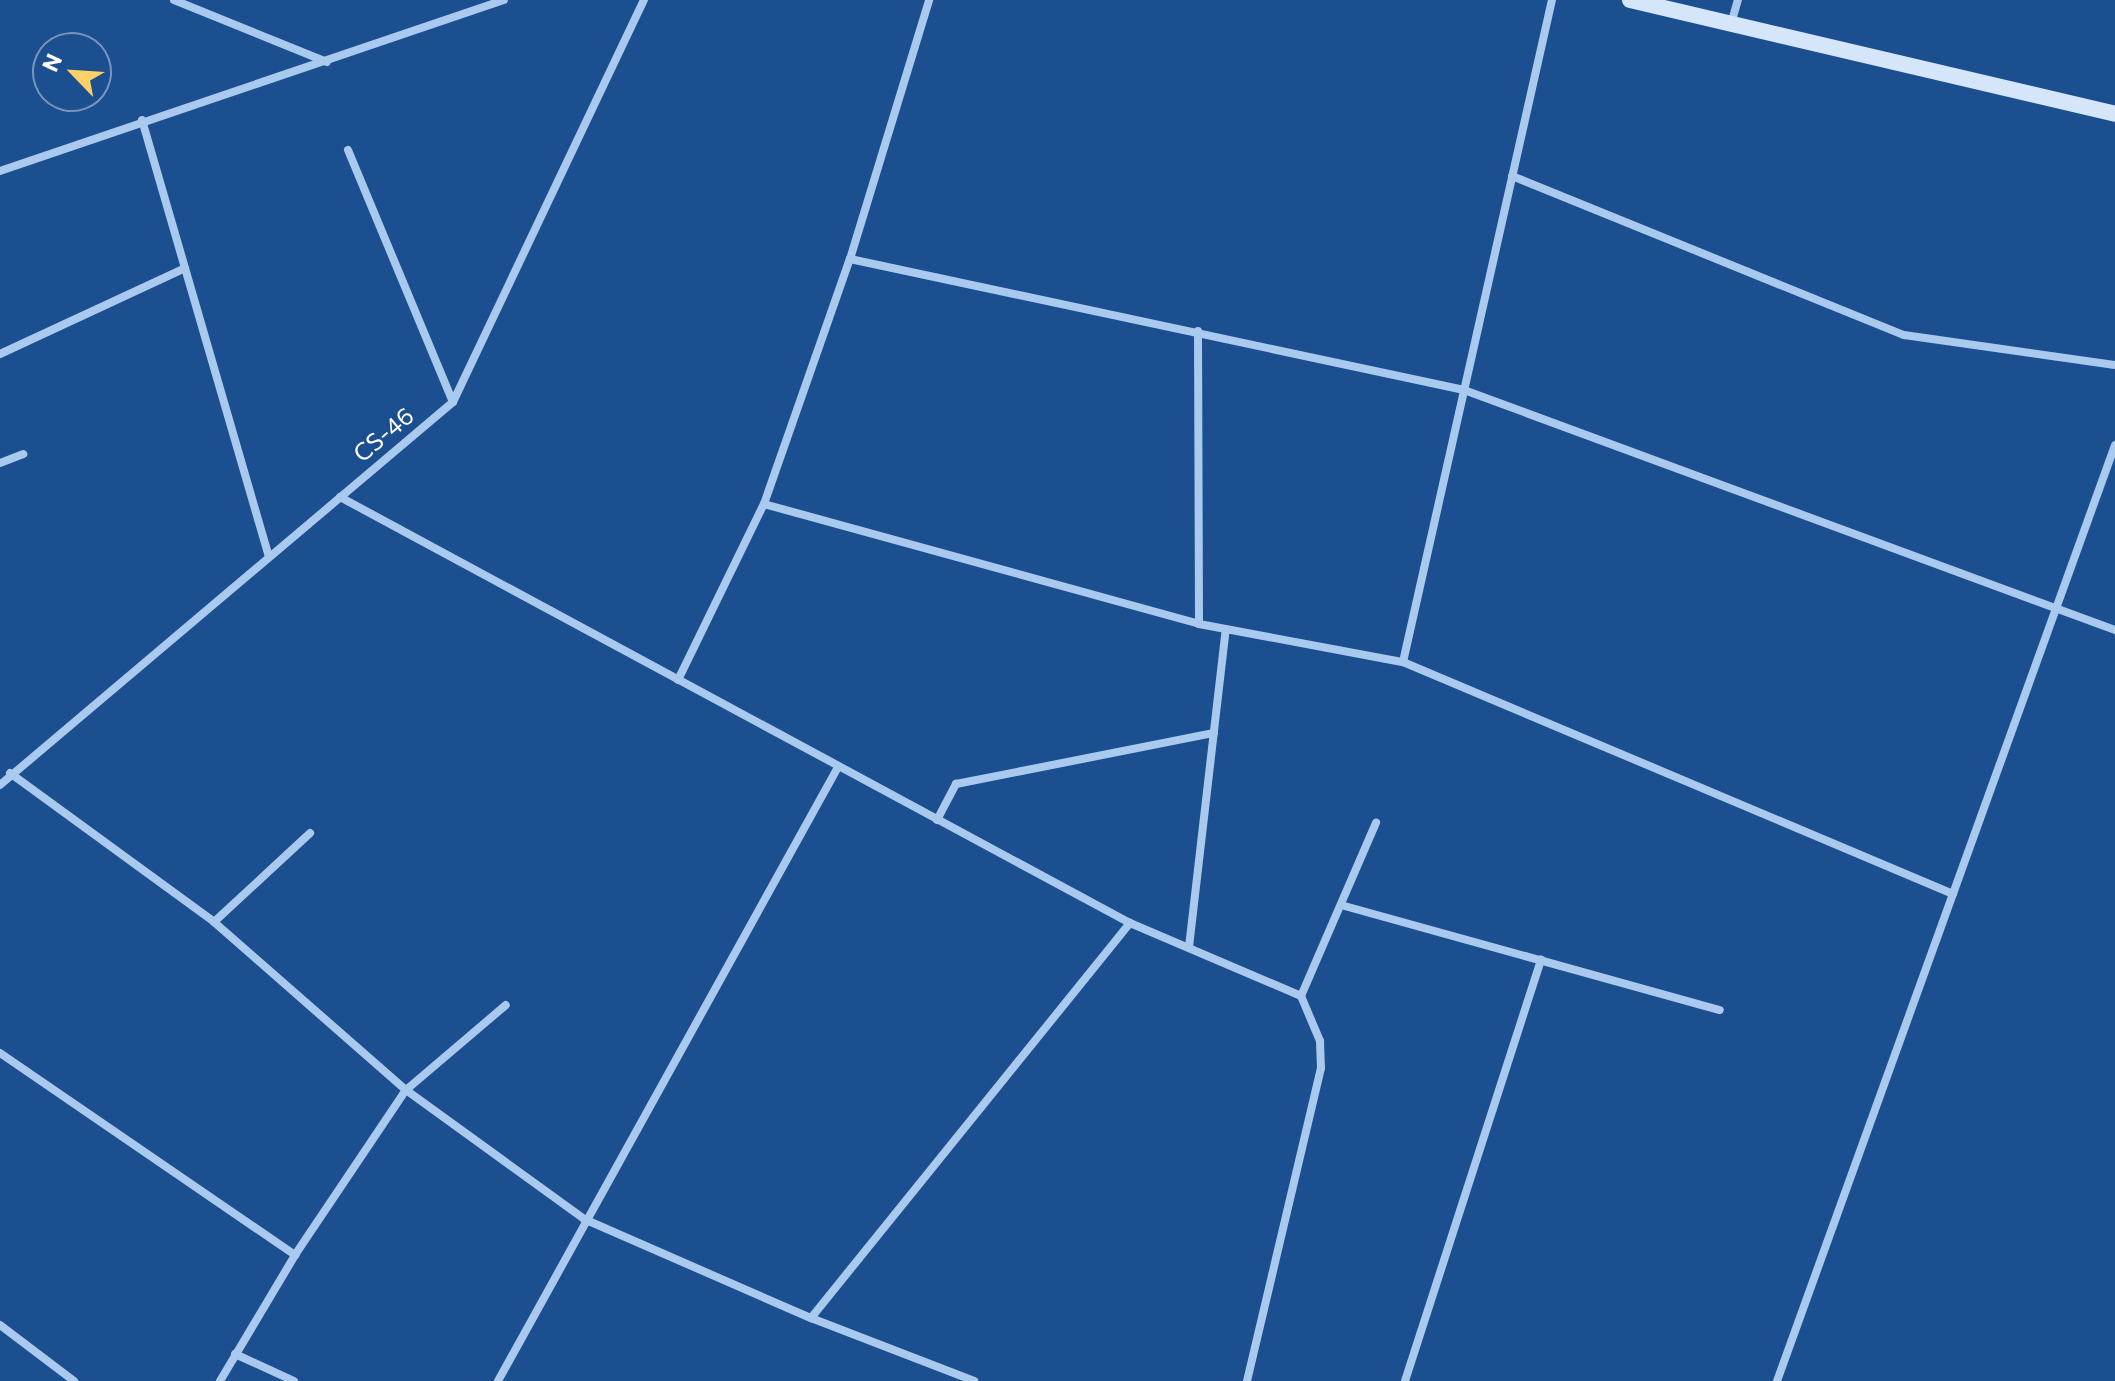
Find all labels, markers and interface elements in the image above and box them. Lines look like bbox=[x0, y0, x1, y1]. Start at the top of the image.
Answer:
north arrow bbox=[32, 32, 112, 112]
text: N bbox=[36, 49, 67, 76]
street label: CS-46 bbox=[347, 401, 419, 467]

